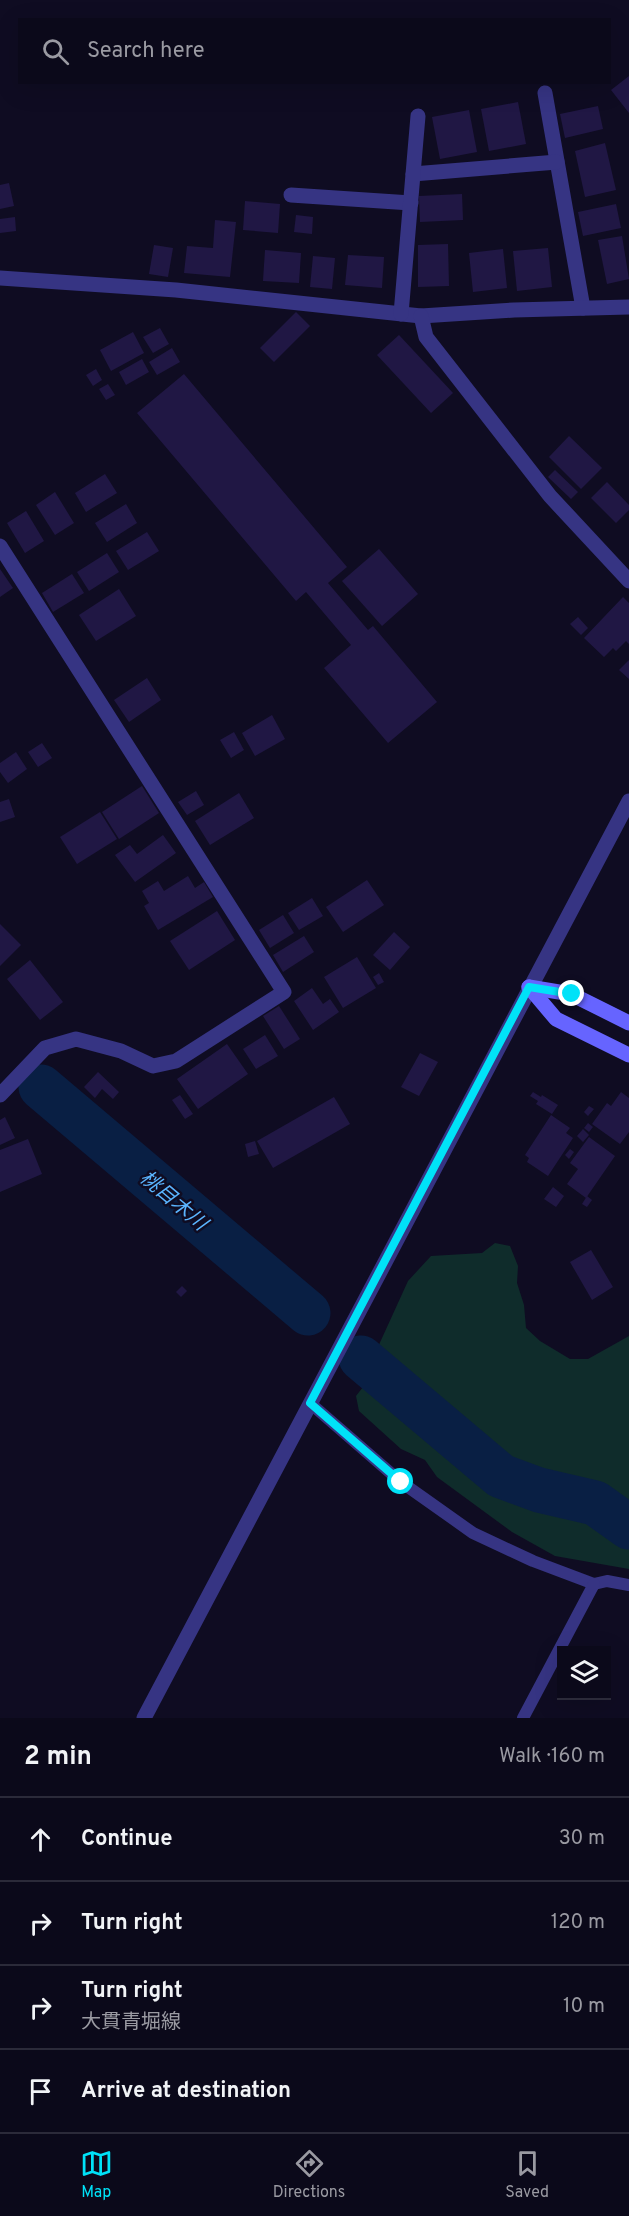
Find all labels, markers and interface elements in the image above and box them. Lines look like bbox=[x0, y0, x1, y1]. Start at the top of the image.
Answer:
search box bbox=[18, 18, 611, 84]
icon: search bbox=[39, 35, 72, 68]
text: Search here bbox=[87, 38, 205, 65]
route end bbox=[558, 980, 584, 1006]
water label: 桃目木川 bbox=[134, 1166, 213, 1238]
route start bbox=[387, 1468, 413, 1494]
map controls bbox=[557, 1646, 611, 1700]
button: layers bbox=[557, 1646, 611, 1700]
text: 2 min bbox=[24, 1741, 92, 1774]
text: Walk · 160 m bbox=[499, 1744, 605, 1770]
icon: ahead bbox=[24, 1823, 57, 1856]
text: Continue bbox=[81, 1826, 172, 1853]
text: 30 m bbox=[559, 1826, 605, 1852]
icon: right bbox=[24, 1907, 57, 1940]
text: Turn right bbox=[81, 1910, 183, 1937]
text: 120 m bbox=[551, 1910, 605, 1936]
text: Turn right bbox=[81, 1978, 183, 2005]
icon: right bbox=[24, 1991, 57, 2024]
text: 10 m bbox=[563, 1994, 605, 2020]
text: 大貫青堀線 bbox=[81, 2010, 181, 2036]
icon: arrive bbox=[24, 2075, 57, 2108]
text: Arrive at destination bbox=[81, 2078, 291, 2105]
tab: Map bbox=[80, 2147, 113, 2203]
tab: Directions bbox=[273, 2147, 345, 2203]
tab: Saved bbox=[505, 2147, 549, 2203]

